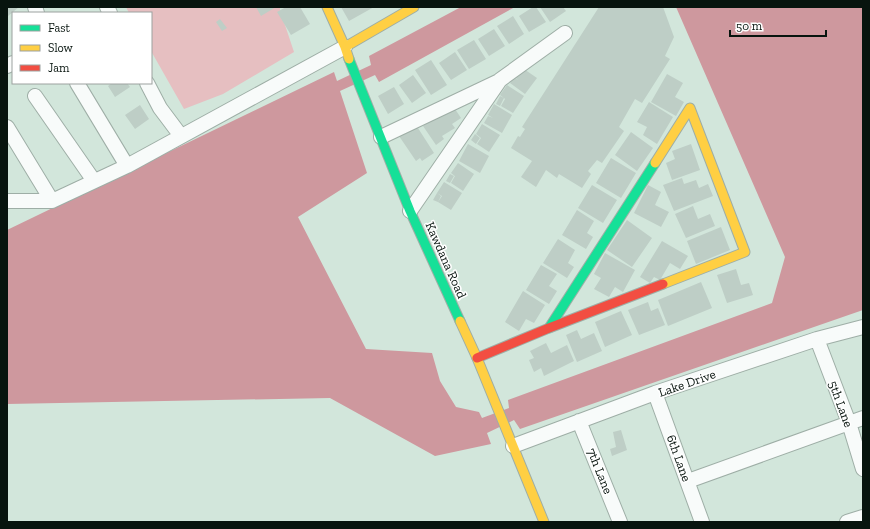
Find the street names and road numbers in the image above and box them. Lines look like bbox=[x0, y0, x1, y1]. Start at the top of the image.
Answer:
street label: Kawdana Road bbox=[422, 219, 470, 301]
street label: Lake Drive bbox=[656, 366, 718, 400]
street label: 5th Lane bbox=[826, 379, 856, 429]
street label: 6th Lane bbox=[664, 433, 694, 483]
street label: 7th Lane bbox=[584, 446, 616, 496]

